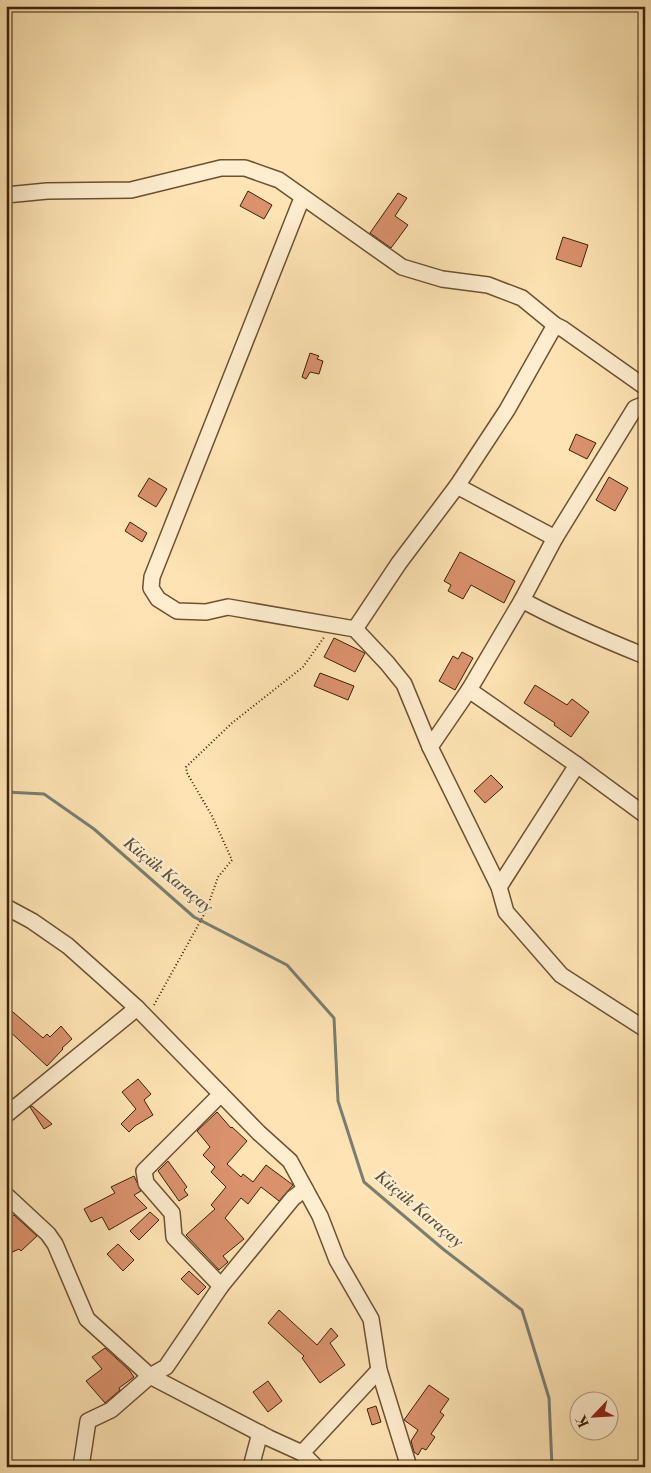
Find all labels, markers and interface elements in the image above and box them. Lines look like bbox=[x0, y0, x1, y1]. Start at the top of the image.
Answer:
water label: Küçük Karaçay bbox=[119, 833, 217, 918]
water label: Küçük Karaçay bbox=[371, 1166, 468, 1252]
north arrow bbox=[568, 1390, 618, 1440]
text: K bbox=[572, 1412, 594, 1430]

